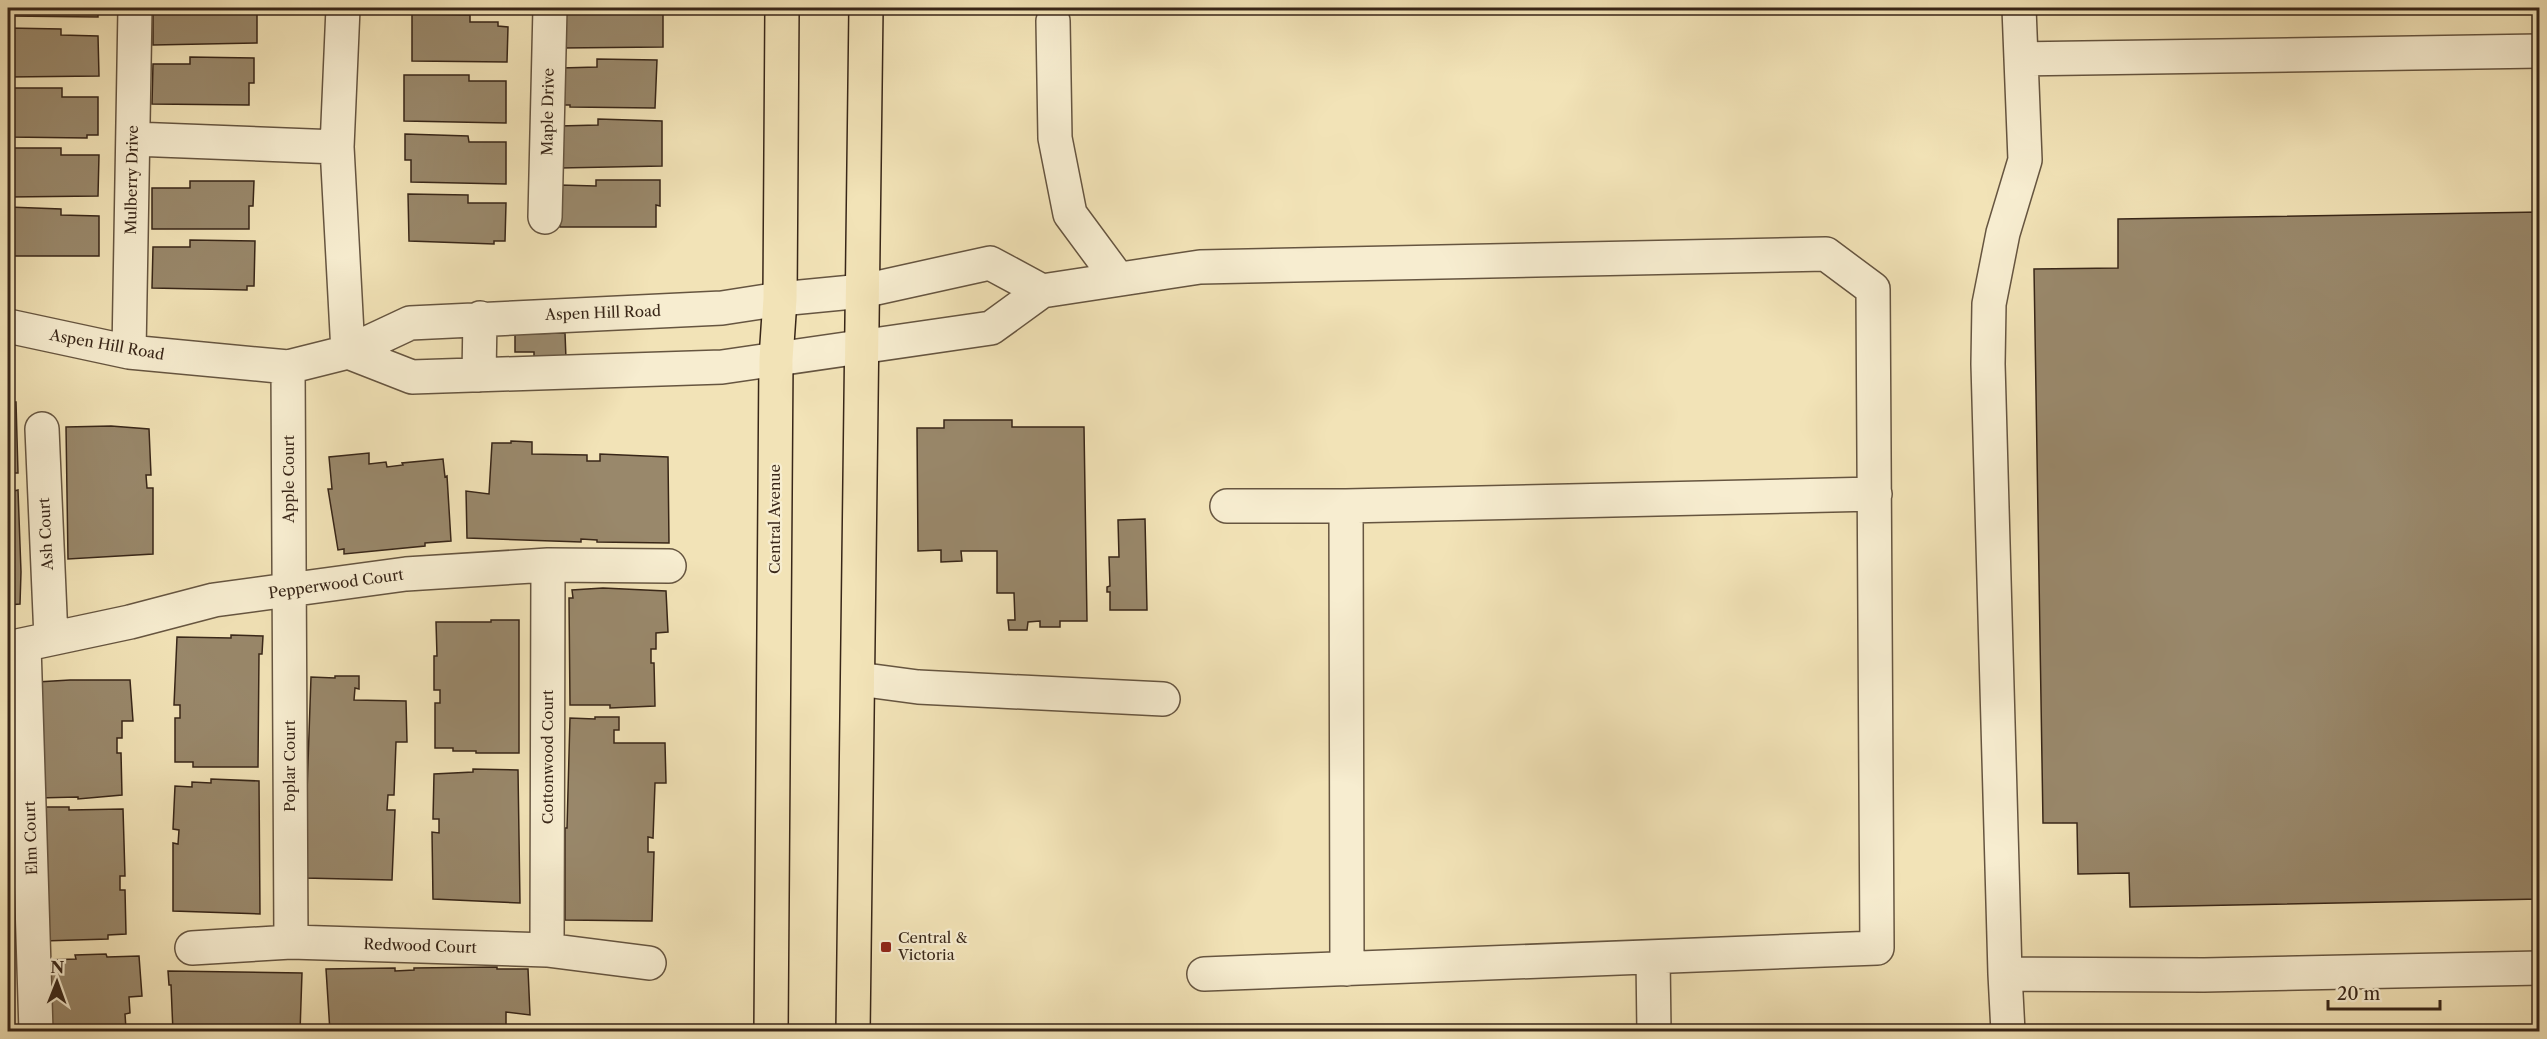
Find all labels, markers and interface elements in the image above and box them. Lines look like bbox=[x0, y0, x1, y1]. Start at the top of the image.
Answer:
street label: Maple Drive bbox=[537, 68, 558, 156]
street label: Mulberry Drive bbox=[121, 125, 142, 235]
street label: Aspen Hill Road bbox=[544, 301, 661, 324]
street label: Aspen Hill Road bbox=[47, 325, 166, 364]
street label: Apple Court bbox=[279, 434, 298, 524]
street label: Central Avenue bbox=[765, 464, 784, 574]
street label: Ash Court bbox=[34, 497, 57, 572]
street label: Pepperwood Court bbox=[267, 565, 405, 602]
street label: Cottonwood Court bbox=[538, 689, 557, 824]
street label: Poplar Court bbox=[280, 719, 299, 812]
street label: Elm Court bbox=[20, 800, 41, 876]
place label: Central & Victoria bbox=[897, 928, 967, 964]
street label: Redwood Court bbox=[363, 934, 478, 957]
marker: Central & Victoria bbox=[879, 940, 893, 954]
north arrow bbox=[27, 952, 87, 1012]
text: N bbox=[50, 957, 64, 977]
scale bar bbox=[2328, 973, 2440, 1011]
text: 20 m bbox=[2337, 983, 2381, 1005]

